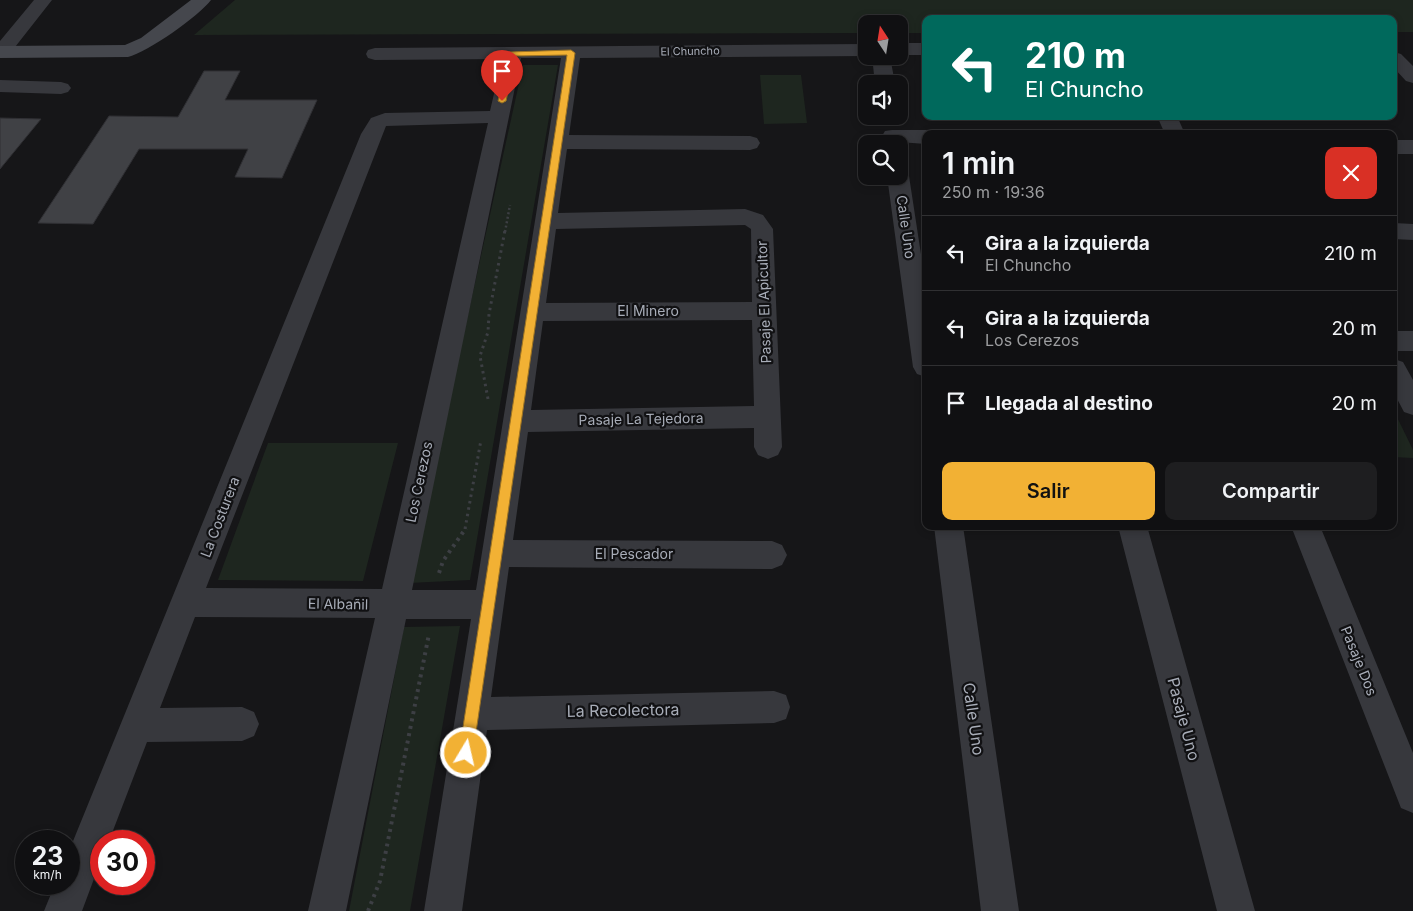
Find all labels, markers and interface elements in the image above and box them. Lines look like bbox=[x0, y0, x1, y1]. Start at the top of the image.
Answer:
north arrow bbox=[858, 15, 908, 65]
map controls bbox=[858, 15, 908, 185]
text: 210 m bbox=[1025, 34, 1126, 76]
icon: left bbox=[942, 35, 1007, 100]
street label: El Chuncho bbox=[660, 43, 720, 59]
pin bbox=[481, 50, 523, 101]
icon: arrive bbox=[488, 57, 516, 85]
button: sound bbox=[858, 75, 908, 125]
text: El Chuncho bbox=[1025, 76, 1144, 102]
button: search bbox=[858, 135, 908, 185]
text: 1 min bbox=[942, 145, 1015, 181]
button: close bbox=[1325, 147, 1377, 199]
text: 250 m · 19:36 bbox=[942, 182, 1045, 202]
street label: Calle Uno bbox=[894, 194, 919, 260]
text: Gira a la izquierda bbox=[985, 232, 1150, 255]
icon: left bbox=[942, 239, 970, 267]
street label: Pasaje El Apicultor bbox=[753, 240, 774, 364]
text: 210 m bbox=[1324, 242, 1377, 265]
text: El Chuncho bbox=[985, 255, 1071, 275]
street label: El Minero bbox=[617, 302, 679, 319]
text: Gira a la izquierda bbox=[985, 307, 1150, 330]
icon: left bbox=[942, 314, 970, 342]
text: 20 m bbox=[1331, 317, 1377, 340]
text: Los Cerezos bbox=[985, 330, 1079, 350]
icon: arrive bbox=[942, 389, 970, 417]
text: Llegada al destino bbox=[985, 392, 1153, 415]
text: 20 m bbox=[1331, 392, 1377, 415]
street label: Pasaje La Tejedora bbox=[578, 409, 704, 428]
street label: Los Cerezos bbox=[402, 440, 435, 524]
button: Salir bbox=[942, 462, 1155, 520]
button: Compartir bbox=[1165, 462, 1377, 520]
street label: La Costurera bbox=[196, 474, 243, 560]
street label: El Pescador bbox=[595, 545, 673, 562]
street label: El Albañil bbox=[308, 594, 368, 613]
street label: Pasaje Dos bbox=[1338, 624, 1381, 698]
street label: Pasaje Uno bbox=[1163, 675, 1205, 763]
street label: Calle Uno bbox=[959, 681, 989, 757]
street label: La Recolectora bbox=[566, 699, 680, 721]
position arrow bbox=[439, 726, 491, 778]
speed limit sign: 30 bbox=[90, 830, 155, 895]
text: 23 bbox=[32, 841, 63, 871]
text: km/h bbox=[33, 867, 62, 882]

